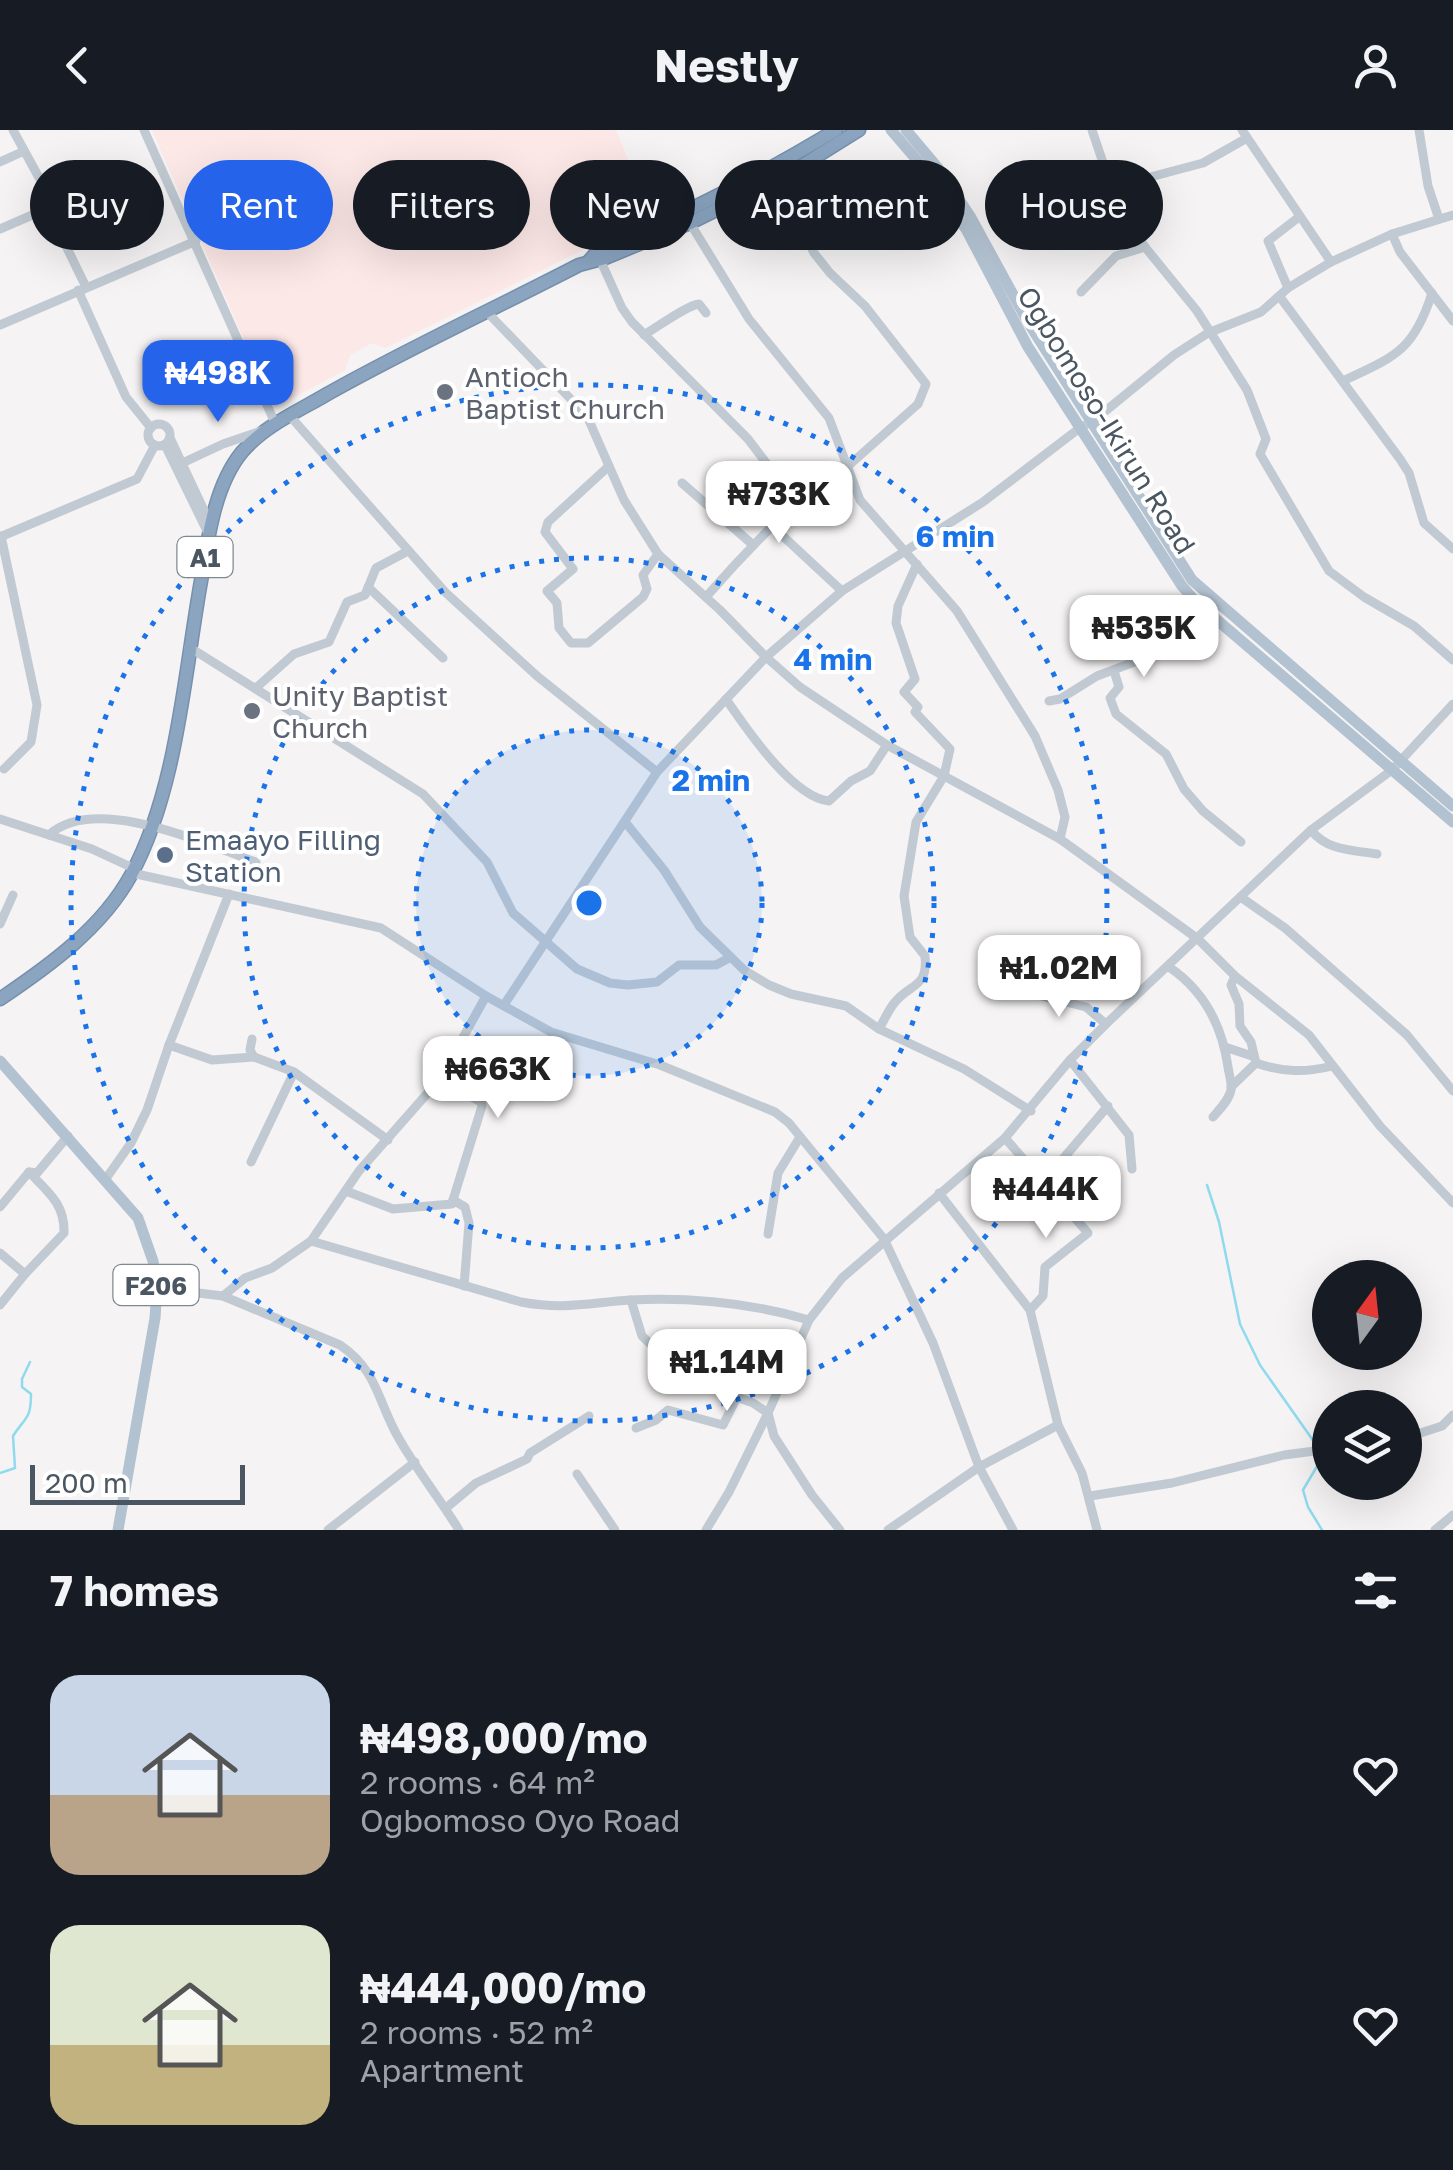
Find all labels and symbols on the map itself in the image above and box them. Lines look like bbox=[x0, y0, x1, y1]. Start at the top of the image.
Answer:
street label: Ogbomoso-Ikirun Road bbox=[1011, 280, 1203, 560]
pin: ₦498K bbox=[148, 340, 288, 425]
place label: Antioch Baptist Church bbox=[465, 360, 665, 425]
marker: Antioch Baptist Church bbox=[434, 381, 456, 403]
pin: ₦733K bbox=[709, 461, 849, 546]
text: 6 min bbox=[915, 518, 995, 554]
road number: A1 bbox=[178, 537, 232, 577]
pin: ₦535K bbox=[1074, 595, 1214, 680]
text: 4 min bbox=[794, 641, 872, 677]
place label: Unity Baptist Church bbox=[272, 679, 448, 744]
marker: Unity Baptist Church bbox=[241, 700, 263, 722]
text: 2 min bbox=[672, 762, 750, 798]
place label: Emaayo Filling Station bbox=[185, 823, 381, 888]
marker: Emaayo Filling Station bbox=[154, 844, 176, 866]
centre of rings bbox=[571, 885, 607, 921]
pin: ₦1.02M bbox=[978, 935, 1140, 1020]
pin: ₦663K bbox=[428, 1036, 568, 1121]
pin: ₦444K bbox=[976, 1156, 1116, 1241]
north arrow bbox=[1312, 1260, 1422, 1370]
road number: F206 bbox=[114, 1265, 198, 1305]
pin: ₦1.14M bbox=[646, 1329, 808, 1414]
scale bar bbox=[30, 1460, 245, 1504]

